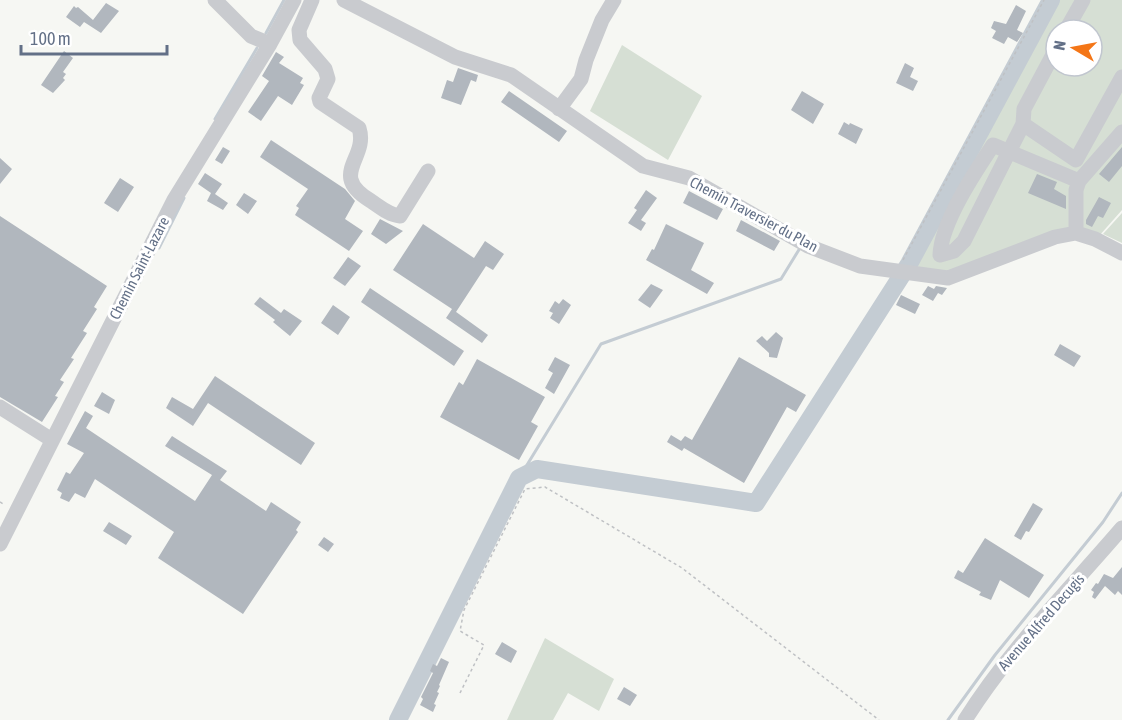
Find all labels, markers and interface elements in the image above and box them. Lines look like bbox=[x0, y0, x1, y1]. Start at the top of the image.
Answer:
scale bar bbox=[21, 18, 166, 56]
north arrow bbox=[1044, 18, 1104, 78]
text: 100 m bbox=[30, 28, 71, 49]
text: N bbox=[1050, 39, 1069, 52]
street label: Chemin Traversier du Plan bbox=[687, 173, 821, 255]
street label: Chemin Saint-Lazare bbox=[106, 214, 172, 322]
street label: Avenue Alfred Decugis bbox=[994, 570, 1088, 674]

